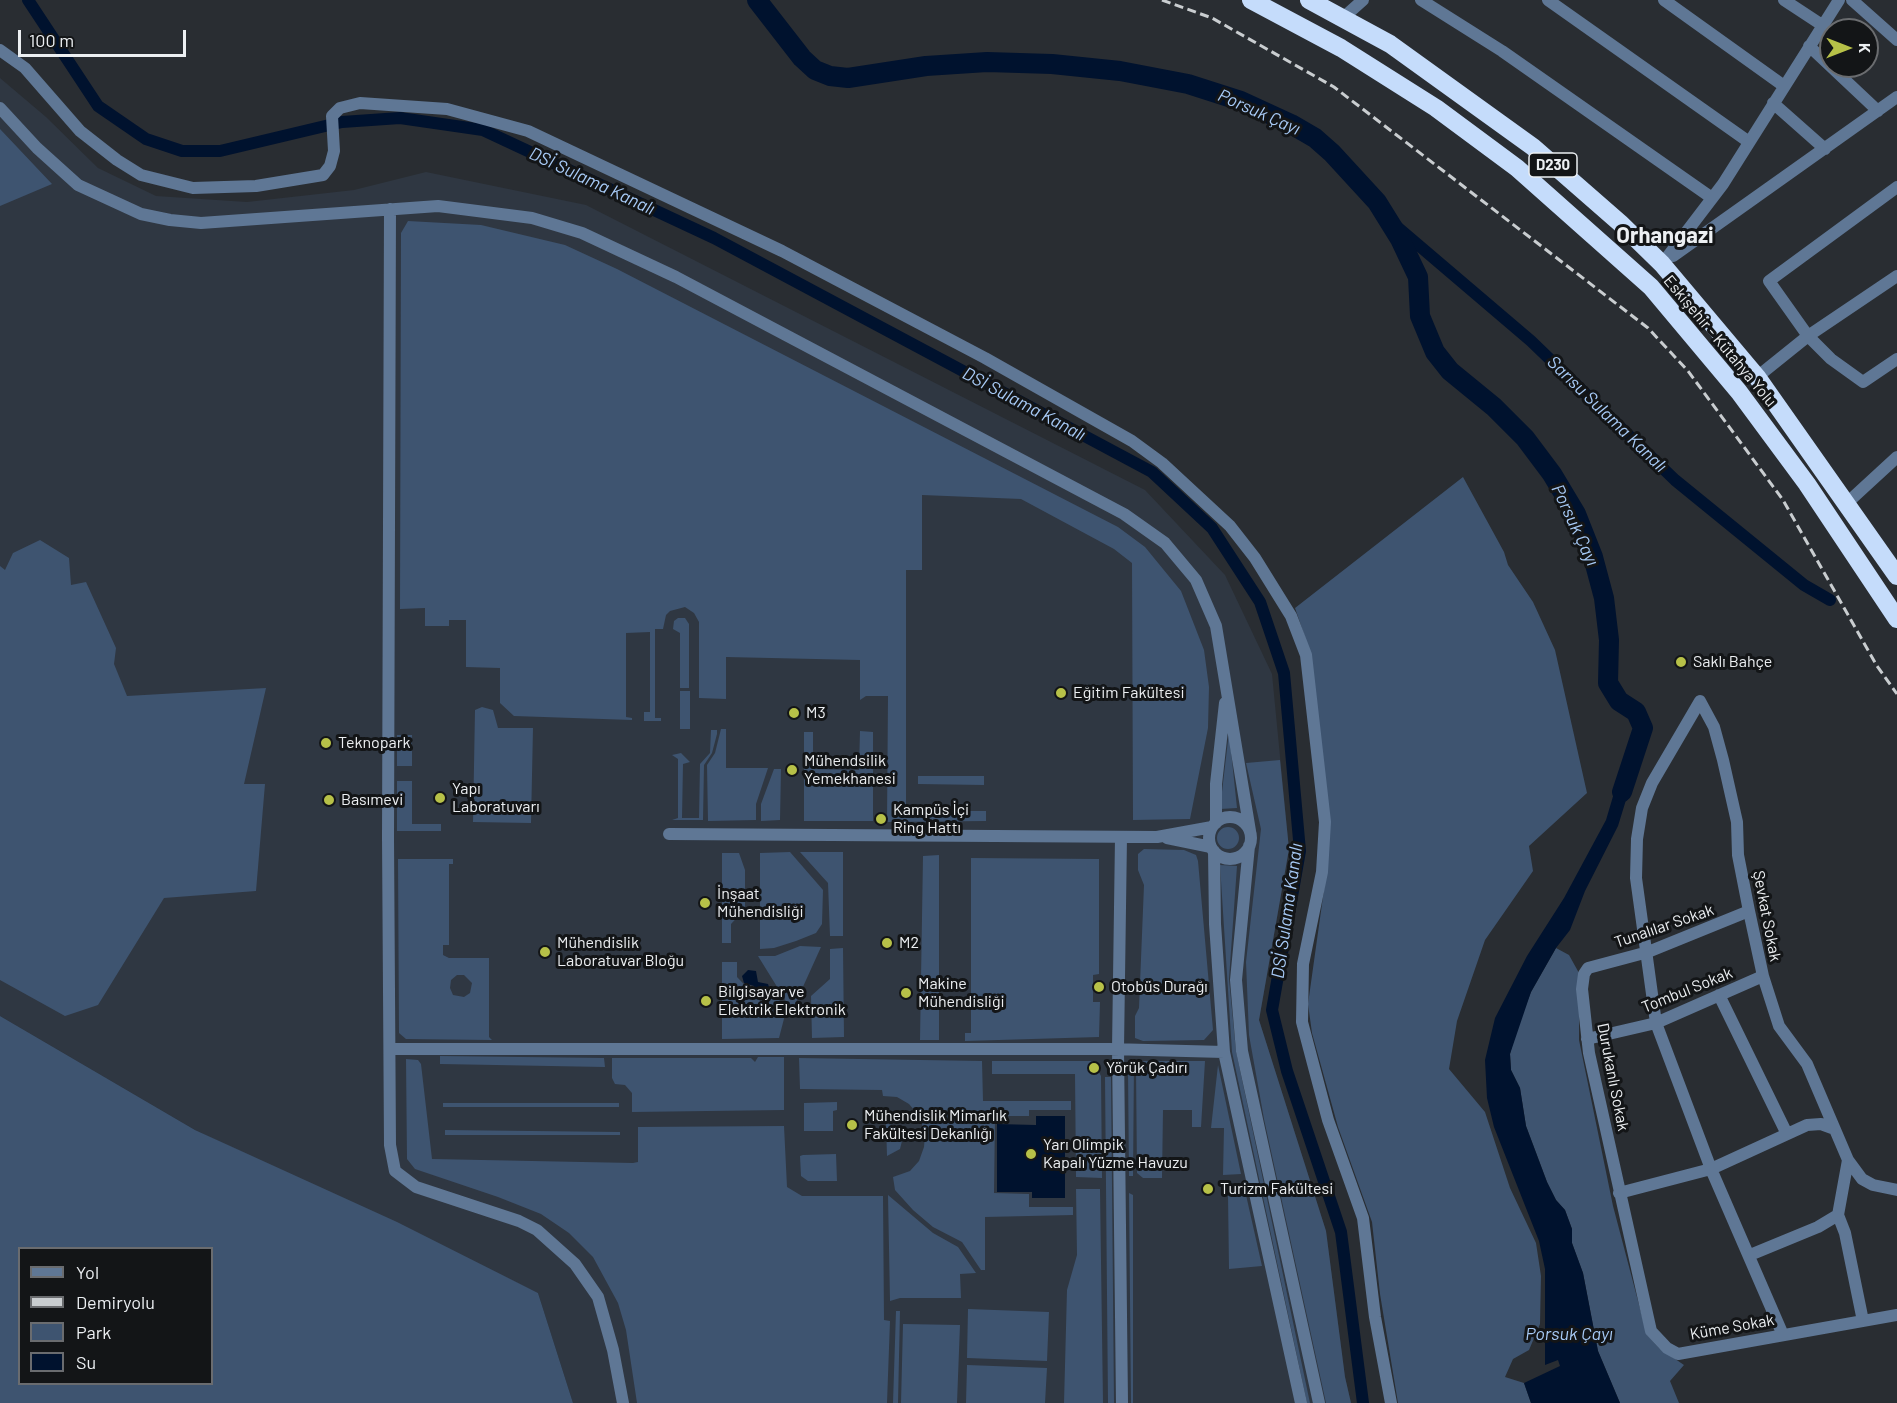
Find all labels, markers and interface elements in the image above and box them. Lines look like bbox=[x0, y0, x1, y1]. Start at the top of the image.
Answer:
scale bar bbox=[21, 18, 189, 56]
north arrow bbox=[1819, 18, 1879, 78]
text: 100 m bbox=[29, 29, 74, 51]
text: K bbox=[1856, 43, 1875, 53]
water label: Porsuk Çayı bbox=[1215, 84, 1303, 140]
water label: DSİ Sulama Kanalı bbox=[526, 142, 658, 220]
road number: D230 bbox=[1529, 153, 1577, 177]
district label: Orhangazi bbox=[1616, 223, 1714, 249]
street label: Eskişehir - Kütahya Yolu bbox=[1659, 271, 1781, 411]
water label: Sarısu Sulama Kanalı bbox=[1543, 351, 1671, 477]
water label: DSİ Sulama Kanalı bbox=[959, 363, 1089, 445]
water label: Porsuk Çayı bbox=[1547, 481, 1603, 569]
place label: Saklı Bahçe bbox=[1693, 652, 1772, 672]
marker: Saklı Bahçe bbox=[1674, 655, 1688, 669]
place label: Eğitim Fakültesi bbox=[1073, 683, 1184, 703]
marker: Eğitim Fakültesi bbox=[1054, 686, 1068, 700]
place label: M3 bbox=[806, 703, 826, 723]
marker: M3 bbox=[787, 706, 801, 720]
place label: Teknopark bbox=[338, 733, 411, 753]
marker: Teknopark bbox=[319, 736, 333, 750]
place label: Mühendsilik Yemekhanesi bbox=[804, 751, 896, 789]
marker: Mühendsilik Yemekhanesi bbox=[785, 763, 799, 777]
place label: Yapı Laboratuvarı bbox=[452, 779, 540, 817]
place label: Basımevi bbox=[341, 790, 403, 810]
marker: Yapı Laboratuvarı bbox=[433, 791, 447, 805]
marker: Basımevi bbox=[322, 793, 336, 807]
place label: Kampüs İçi Ring Hattı bbox=[893, 800, 969, 838]
marker: Kampüs İçi Ring Hattı bbox=[874, 812, 888, 826]
water label: DSİ Sulama Kanalı bbox=[1267, 842, 1307, 980]
street label: Şevkat Sokak bbox=[1749, 869, 1785, 963]
place label: İnşaat Mühendisliği bbox=[717, 884, 804, 922]
marker: İnşaat Mühendisliği bbox=[698, 896, 712, 910]
street label: Tunalılar Sokak bbox=[1612, 900, 1716, 952]
place label: Mühendislik Laboratuvar Bloğu bbox=[557, 933, 684, 971]
place label: M2 bbox=[899, 933, 919, 953]
marker: M2 bbox=[880, 936, 894, 950]
marker: Mühendislik Laboratuvar Bloğu bbox=[538, 945, 552, 959]
street label: Tombul Sokak bbox=[1639, 963, 1735, 1017]
place label: Makine Mühendisliği bbox=[918, 974, 1005, 1012]
place label: Otobüs Durağı bbox=[1111, 977, 1208, 997]
marker: Otobüs Durağı bbox=[1092, 980, 1106, 994]
place label: Bilgisayar ve Elektrik Elektronik bbox=[718, 982, 846, 1020]
marker: Makine Mühendisliği bbox=[899, 986, 913, 1000]
marker: Bilgisayar ve Elektrik Elektronik bbox=[699, 994, 713, 1008]
street label: Durukanlı Sokak bbox=[1593, 1021, 1633, 1133]
place label: Yörük Çadırı bbox=[1106, 1058, 1187, 1078]
marker: Yörük Çadırı bbox=[1087, 1061, 1101, 1075]
place label: Mühendislik Mimarlık Fakültesi Dekanlığı bbox=[864, 1106, 1007, 1144]
marker: Mühendislik Mimarlık Fakültesi Dekanlığı bbox=[845, 1118, 859, 1132]
place label: Yarı Olimpik Kapalı Yüzme Havuzu bbox=[1043, 1135, 1188, 1173]
marker: Yarı Olimpik Kapalı Yüzme Havuzu bbox=[1024, 1147, 1038, 1161]
place label: Turizm Fakültesi bbox=[1220, 1179, 1333, 1199]
marker: Turizm Fakültesi bbox=[1201, 1182, 1215, 1196]
legend bbox=[18, 1247, 213, 1385]
text: Yol bbox=[76, 1261, 99, 1283]
text: Demiryolu bbox=[76, 1291, 155, 1313]
street label: Küme Sokak bbox=[1688, 1310, 1776, 1344]
text: Park bbox=[76, 1321, 111, 1343]
water label: Porsuk Çayı bbox=[1525, 1323, 1613, 1345]
text: Su bbox=[76, 1351, 96, 1373]

